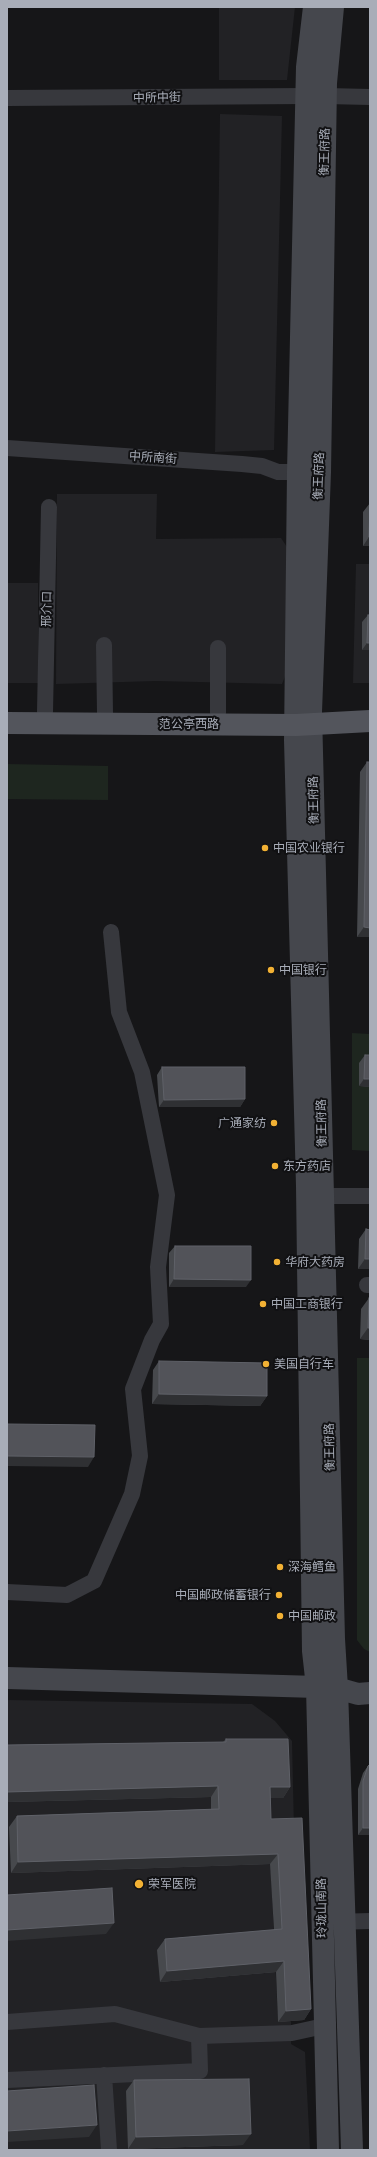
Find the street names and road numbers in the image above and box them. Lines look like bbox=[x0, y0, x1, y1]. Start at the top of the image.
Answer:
street label: 中所中街 bbox=[133, 90, 181, 106]
street label: 衡王府路 bbox=[317, 128, 333, 176]
street label: 中所南街 bbox=[129, 449, 177, 467]
street label: 衡王府路 bbox=[311, 452, 327, 500]
street label: 邢介口 bbox=[39, 591, 55, 627]
street label: 范公亭西路 bbox=[159, 717, 219, 731]
street label: 衡王府路 bbox=[306, 776, 322, 824]
street label: 衡王府路 bbox=[314, 1099, 330, 1147]
street label: 衡王府路 bbox=[322, 1423, 338, 1471]
street label: 玲珑山南路 bbox=[314, 1878, 330, 1938]

